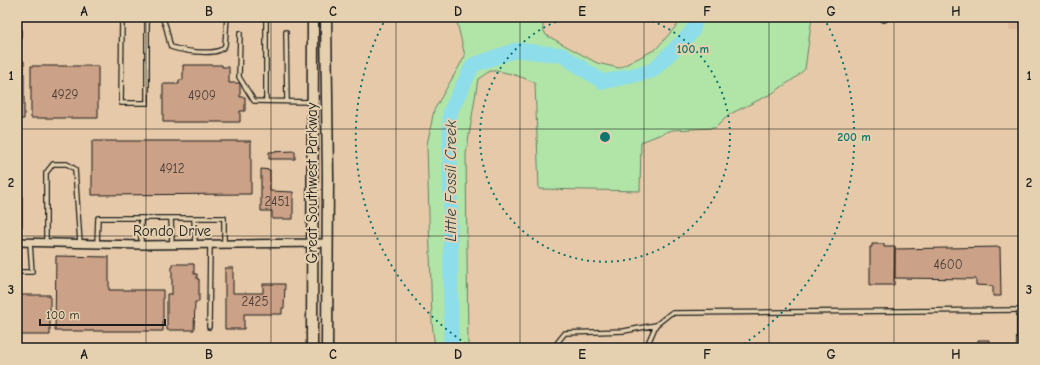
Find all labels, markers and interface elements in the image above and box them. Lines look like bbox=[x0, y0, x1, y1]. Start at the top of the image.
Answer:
text: A bbox=[80, 4, 88, 19]
text: B bbox=[205, 4, 213, 19]
text: C bbox=[329, 4, 337, 19]
text: D bbox=[454, 4, 462, 19]
text: E bbox=[578, 4, 586, 19]
text: F bbox=[703, 4, 711, 19]
text: G bbox=[826, 4, 836, 19]
text: H bbox=[951, 4, 961, 19]
text: 100 m bbox=[677, 42, 709, 56]
text: 1 bbox=[8, 68, 14, 83]
text: 1 bbox=[1026, 68, 1032, 83]
house number: 4929 bbox=[52, 87, 79, 102]
house number: 4909 bbox=[188, 88, 216, 103]
street label: Great Southwest Parkway bbox=[303, 102, 321, 263]
water label: Little Fossil Creek bbox=[442, 120, 460, 242]
centre of rings bbox=[598, 130, 612, 144]
text: 200 m bbox=[837, 130, 871, 144]
house number: 4912 bbox=[159, 161, 185, 176]
text: 2 bbox=[8, 175, 14, 190]
text: 2 bbox=[1026, 175, 1032, 190]
house number: 2451 bbox=[264, 194, 290, 209]
street label: Rondo Drive bbox=[133, 222, 212, 240]
house number: 4600 bbox=[933, 257, 963, 272]
text: 3 bbox=[8, 282, 14, 297]
text: 3 bbox=[1026, 282, 1032, 297]
house number: 2425 bbox=[242, 294, 268, 309]
scale bar bbox=[40, 301, 165, 327]
text: 100 m bbox=[46, 308, 79, 322]
text: A bbox=[80, 347, 88, 362]
text: B bbox=[205, 347, 213, 362]
text: C bbox=[329, 347, 337, 362]
text: D bbox=[454, 347, 462, 362]
text: E bbox=[578, 347, 586, 362]
text: F bbox=[703, 347, 711, 362]
text: G bbox=[826, 347, 836, 362]
text: H bbox=[951, 347, 961, 362]

